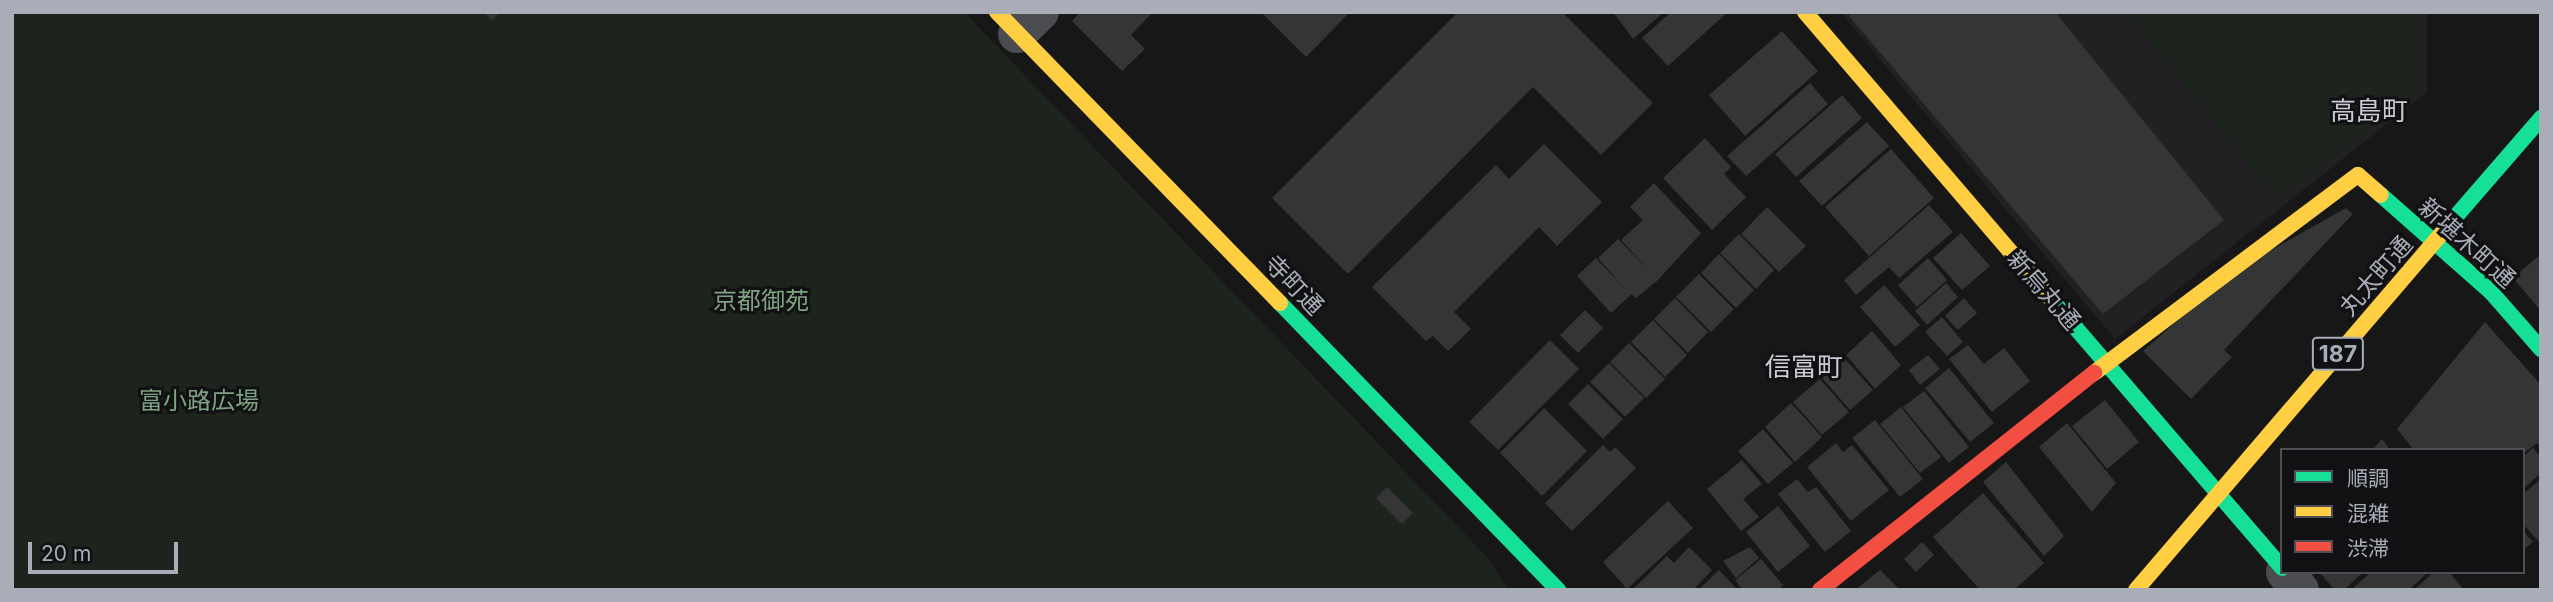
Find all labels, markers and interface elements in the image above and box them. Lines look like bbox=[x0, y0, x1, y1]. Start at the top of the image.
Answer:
district label: 高島町 bbox=[2330, 95, 2408, 127]
street label: 新堪木町通 bbox=[2413, 192, 2521, 294]
street label: 丸太町通 bbox=[2334, 230, 2418, 322]
street label: 新烏丸通 bbox=[2002, 244, 2086, 336]
street label: 寺町通 bbox=[1259, 249, 1329, 321]
park label: 京都御苑 bbox=[713, 287, 809, 315]
road number: 187 bbox=[2312, 334, 2364, 374]
district label: 信富町 bbox=[1765, 351, 1843, 383]
park label: 富小路広場 bbox=[139, 387, 259, 415]
legend bbox=[2280, 448, 2525, 574]
text: 順調 bbox=[2347, 466, 2389, 491]
text: 混雑 bbox=[2347, 501, 2389, 526]
scale bar bbox=[32, 528, 182, 572]
text: 渋滞 bbox=[2347, 536, 2389, 561]
text: 20 m bbox=[41, 541, 91, 566]

